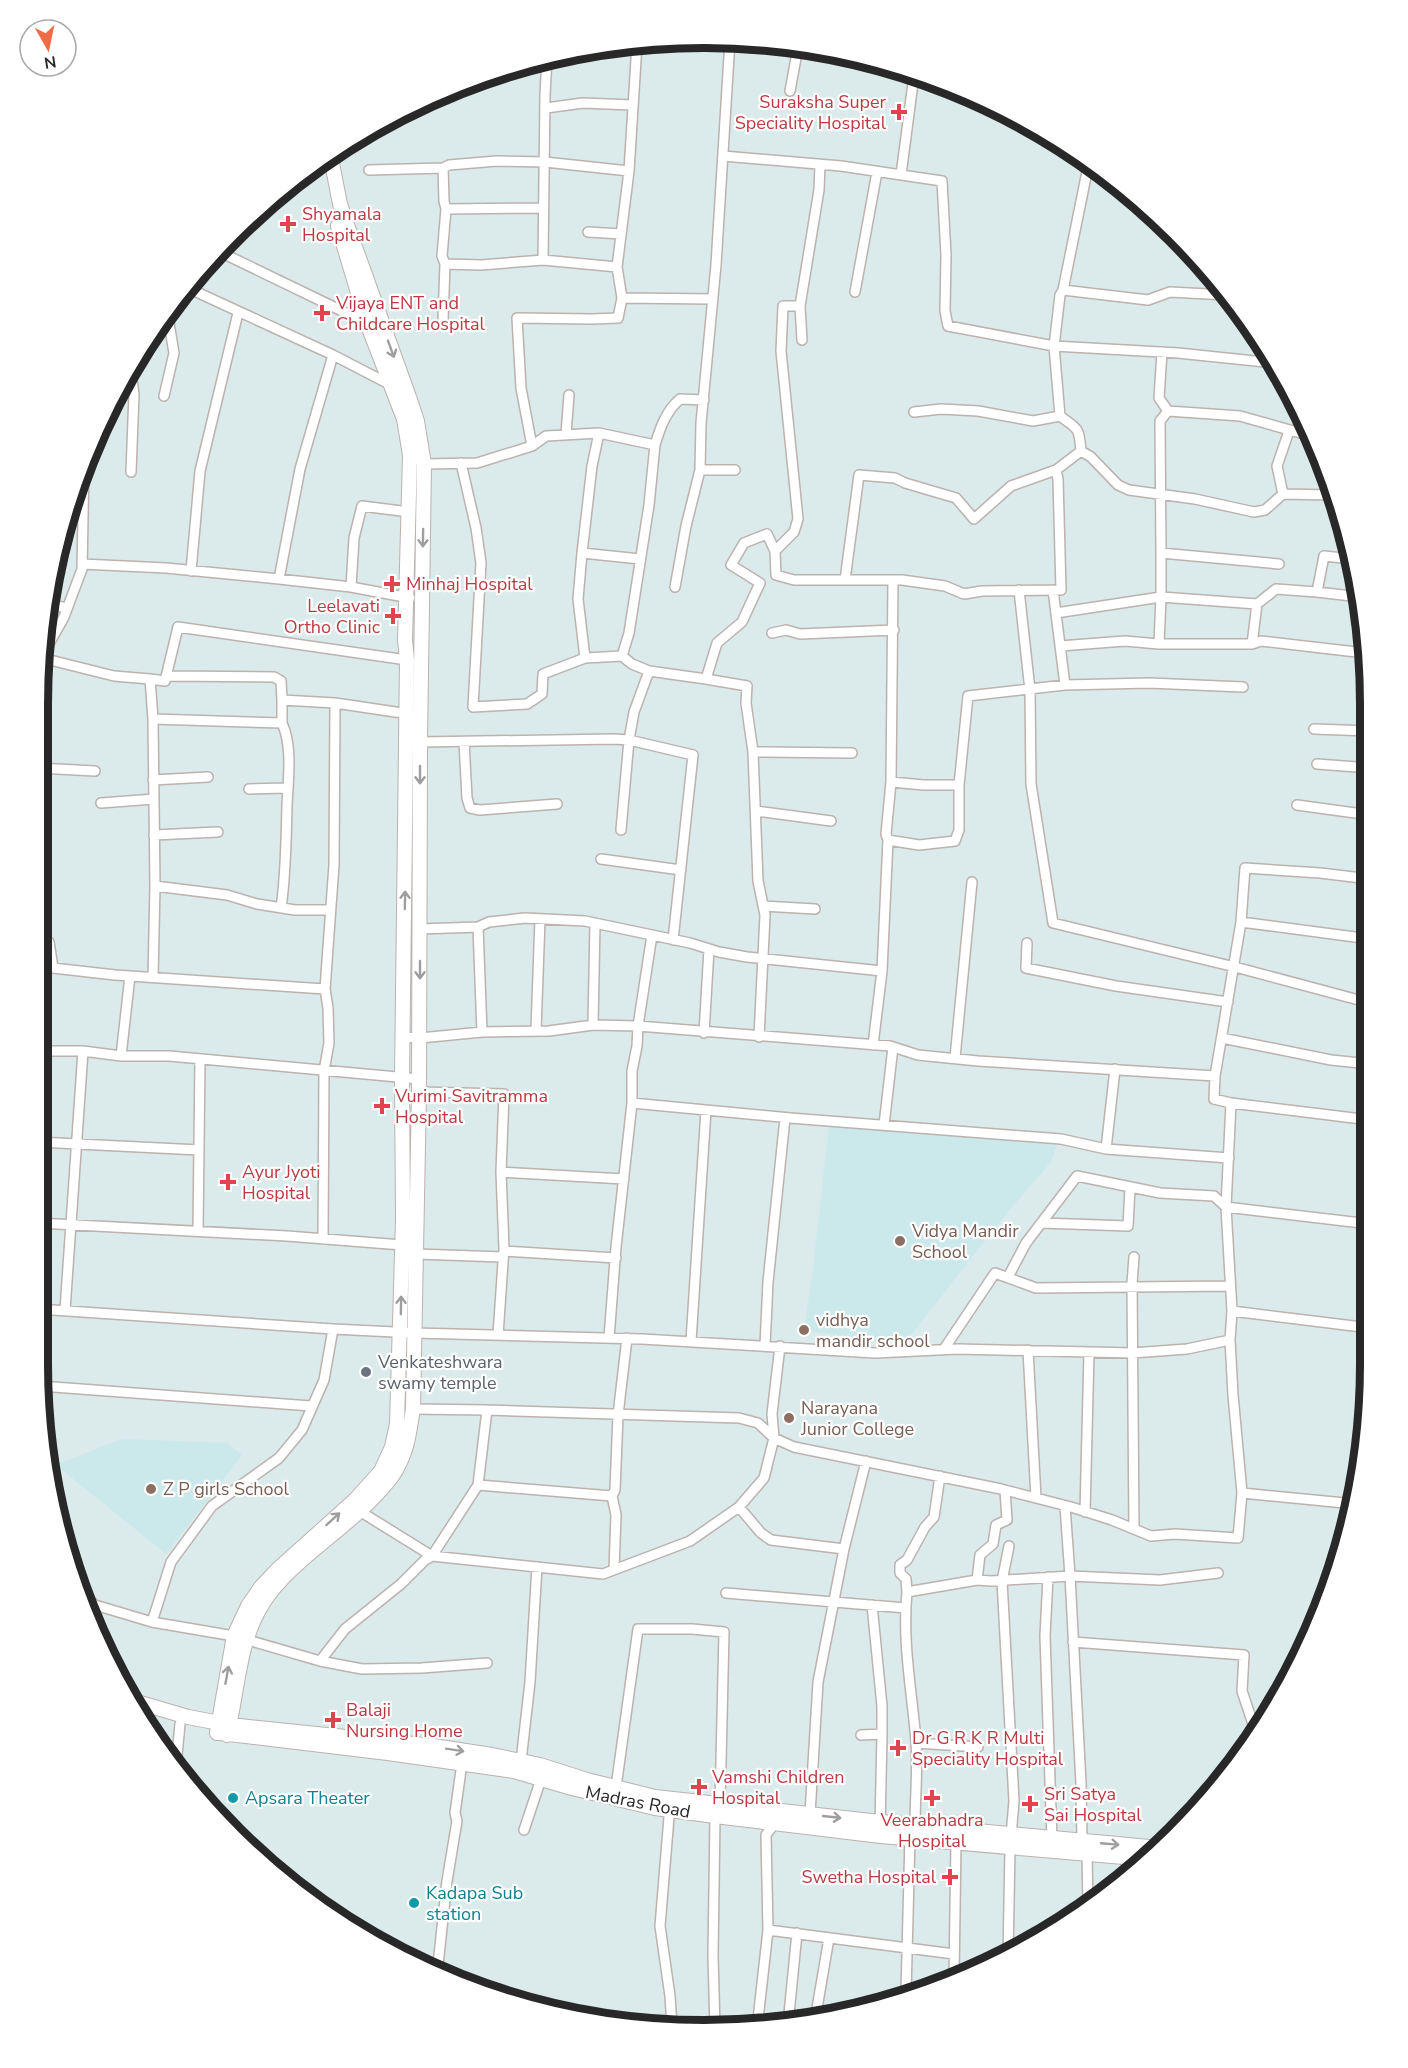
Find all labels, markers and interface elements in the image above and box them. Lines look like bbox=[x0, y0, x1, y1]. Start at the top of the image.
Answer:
north arrow bbox=[18, 18, 78, 78]
text: N bbox=[43, 50, 58, 74]
place label: Suraksha Super Speciality Hospital bbox=[735, 90, 887, 135]
marker: Suraksha Super Speciality Hospital bbox=[890, 103, 908, 121]
place label: Shyamala Hospital bbox=[302, 202, 382, 247]
marker: Shyamala Hospital bbox=[279, 215, 297, 233]
place label: Vijaya ENT and Childcare Hospital bbox=[335, 291, 485, 336]
marker: Vijaya ENT and Childcare Hospital bbox=[313, 304, 331, 322]
one-way arrow bbox=[386, 339, 397, 357]
one-way arrow bbox=[417, 528, 428, 548]
place label: Minhaj Hospital bbox=[406, 572, 533, 596]
marker: Minhaj Hospital bbox=[383, 575, 401, 593]
place label: Leelavati Ortho Clinic bbox=[284, 594, 380, 639]
marker: Leelavati Ortho Clinic bbox=[384, 607, 402, 625]
one-way arrow bbox=[414, 765, 426, 785]
one-way arrow bbox=[400, 891, 411, 911]
one-way arrow bbox=[414, 960, 426, 980]
place label: Vurimi Savitramma Hospital bbox=[394, 1084, 548, 1129]
marker: Vurimi Savitramma Hospital bbox=[373, 1097, 391, 1115]
place label: Ayur Jyoti Hospital bbox=[242, 1160, 320, 1205]
marker: Ayur Jyoti Hospital bbox=[219, 1173, 237, 1191]
place label: Vidya Mandir School bbox=[911, 1219, 1019, 1264]
marker: Vidya Mandir School bbox=[893, 1234, 907, 1248]
one-way arrow bbox=[395, 1296, 407, 1316]
place label: vidhya mandir school bbox=[816, 1308, 930, 1353]
marker: vidhya mandir school bbox=[797, 1323, 811, 1337]
place label: Venkateshwara swamy temple bbox=[377, 1350, 503, 1395]
marker: Venkateshwara swamy temple bbox=[359, 1365, 373, 1379]
place label: Narayana Junior College bbox=[800, 1396, 914, 1441]
marker: Narayana Junior College bbox=[782, 1411, 796, 1425]
place label: Z P girls School bbox=[163, 1477, 290, 1501]
marker: Z P girls School bbox=[144, 1482, 158, 1496]
one-way arrow bbox=[325, 1512, 340, 1526]
one-way arrow bbox=[222, 1666, 233, 1685]
place label: Balaji Nursing Home bbox=[346, 1698, 463, 1743]
marker: Balaji Nursing Home bbox=[324, 1711, 342, 1729]
place label: Dr G R K R Multi Speciality Hospital bbox=[912, 1726, 1064, 1771]
marker: Dr G R K R Multi Speciality Hospital bbox=[889, 1739, 907, 1757]
one-way arrow bbox=[444, 1744, 464, 1755]
place label: Vamshi Children Hospital bbox=[711, 1765, 844, 1810]
marker: Vamshi Children Hospital bbox=[690, 1778, 708, 1796]
street label: Madras Road bbox=[583, 1780, 693, 1824]
place label: Sri Satya Sai Hospital bbox=[1044, 1782, 1142, 1827]
place label: Apsara Theater bbox=[245, 1786, 370, 1810]
marker: Veerabhadra Hospital bbox=[923, 1789, 941, 1807]
marker: Apsara Theater bbox=[226, 1791, 240, 1805]
marker: Sri Satya Sai Hospital bbox=[1021, 1795, 1039, 1813]
place label: Veerabhadra Hospital bbox=[879, 1808, 984, 1853]
one-way arrow bbox=[822, 1812, 841, 1823]
one-way arrow bbox=[1099, 1839, 1119, 1850]
place label: Swetha Hospital bbox=[802, 1865, 937, 1889]
marker: Swetha Hospital bbox=[941, 1868, 959, 1886]
place label: Kadapa Sub station bbox=[426, 1881, 523, 1926]
marker: Kadapa Sub station bbox=[407, 1896, 421, 1910]

